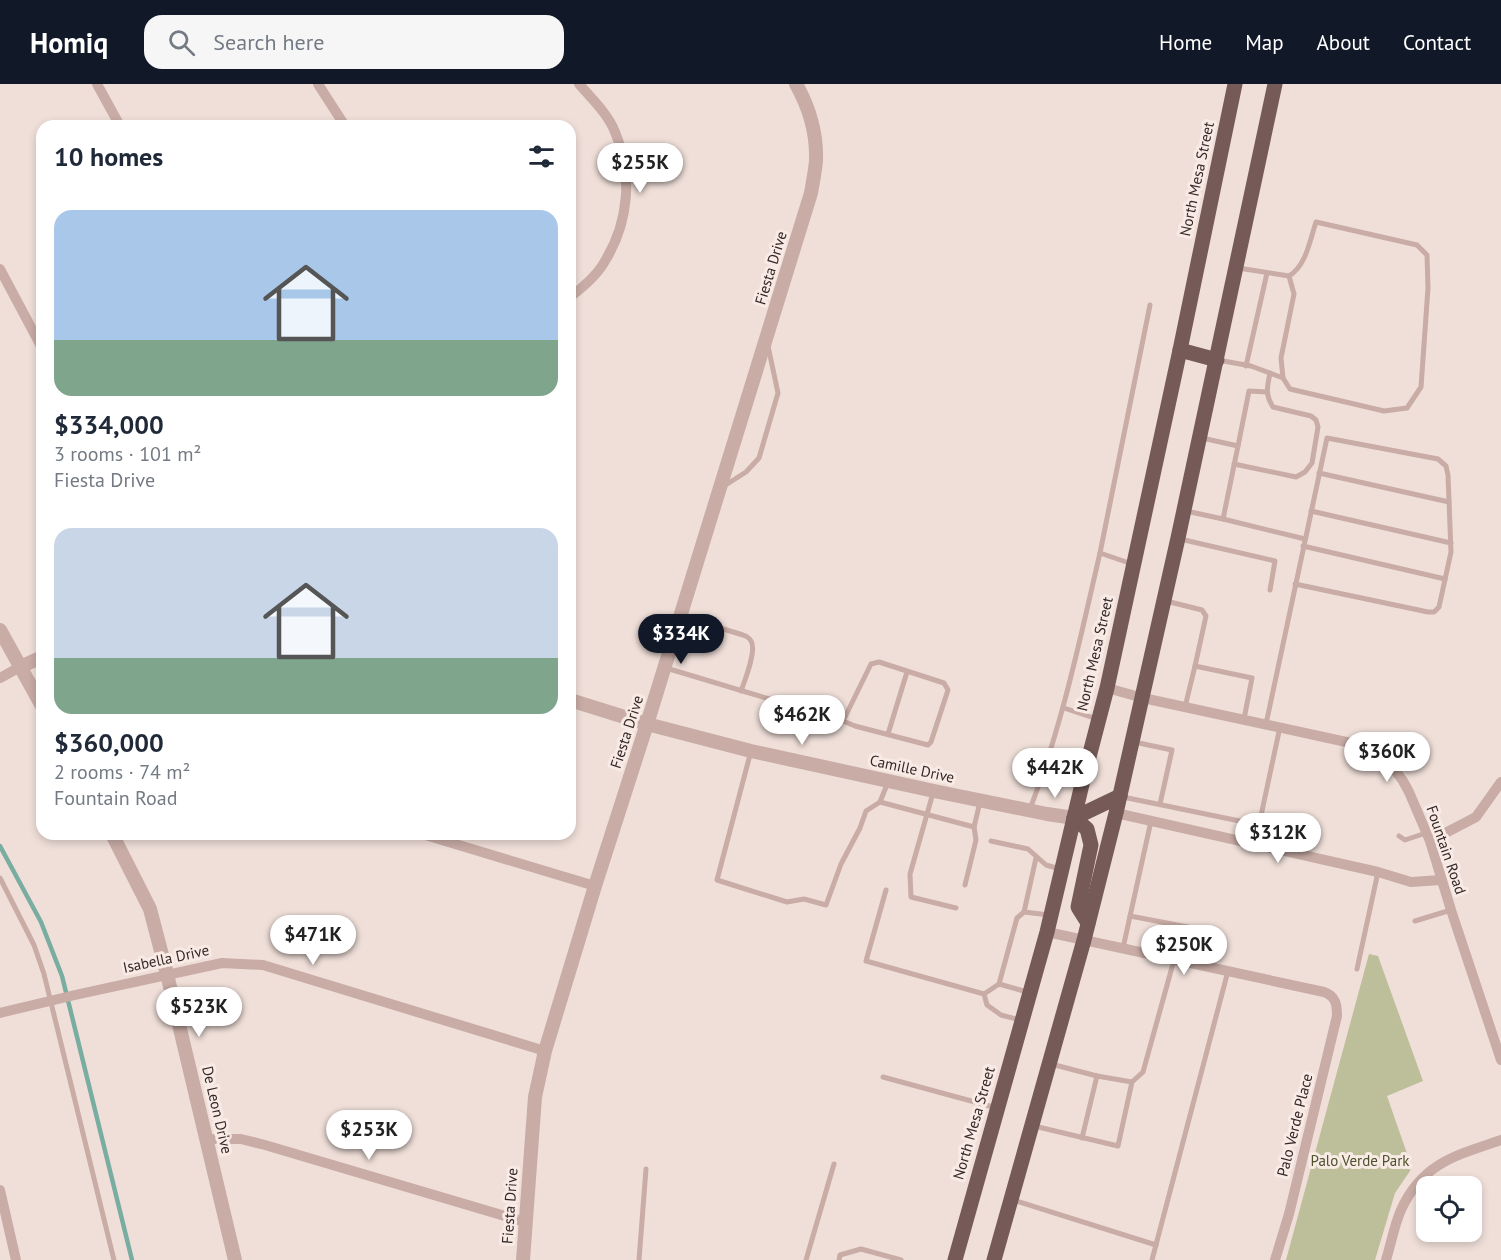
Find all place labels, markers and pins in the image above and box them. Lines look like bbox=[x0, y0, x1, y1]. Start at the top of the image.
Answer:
pin: $255K bbox=[598, 143, 682, 194]
pin: $334K bbox=[639, 614, 723, 665]
pin: $462K bbox=[760, 695, 844, 746]
pin: $360K bbox=[1345, 732, 1429, 783]
pin: $442K bbox=[1013, 748, 1097, 799]
pin: $312K bbox=[1236, 813, 1320, 864]
pin: $471K bbox=[271, 915, 355, 966]
pin: $250K bbox=[1142, 925, 1226, 976]
pin: $523K bbox=[157, 987, 241, 1038]
pin: $253K bbox=[327, 1110, 411, 1161]

